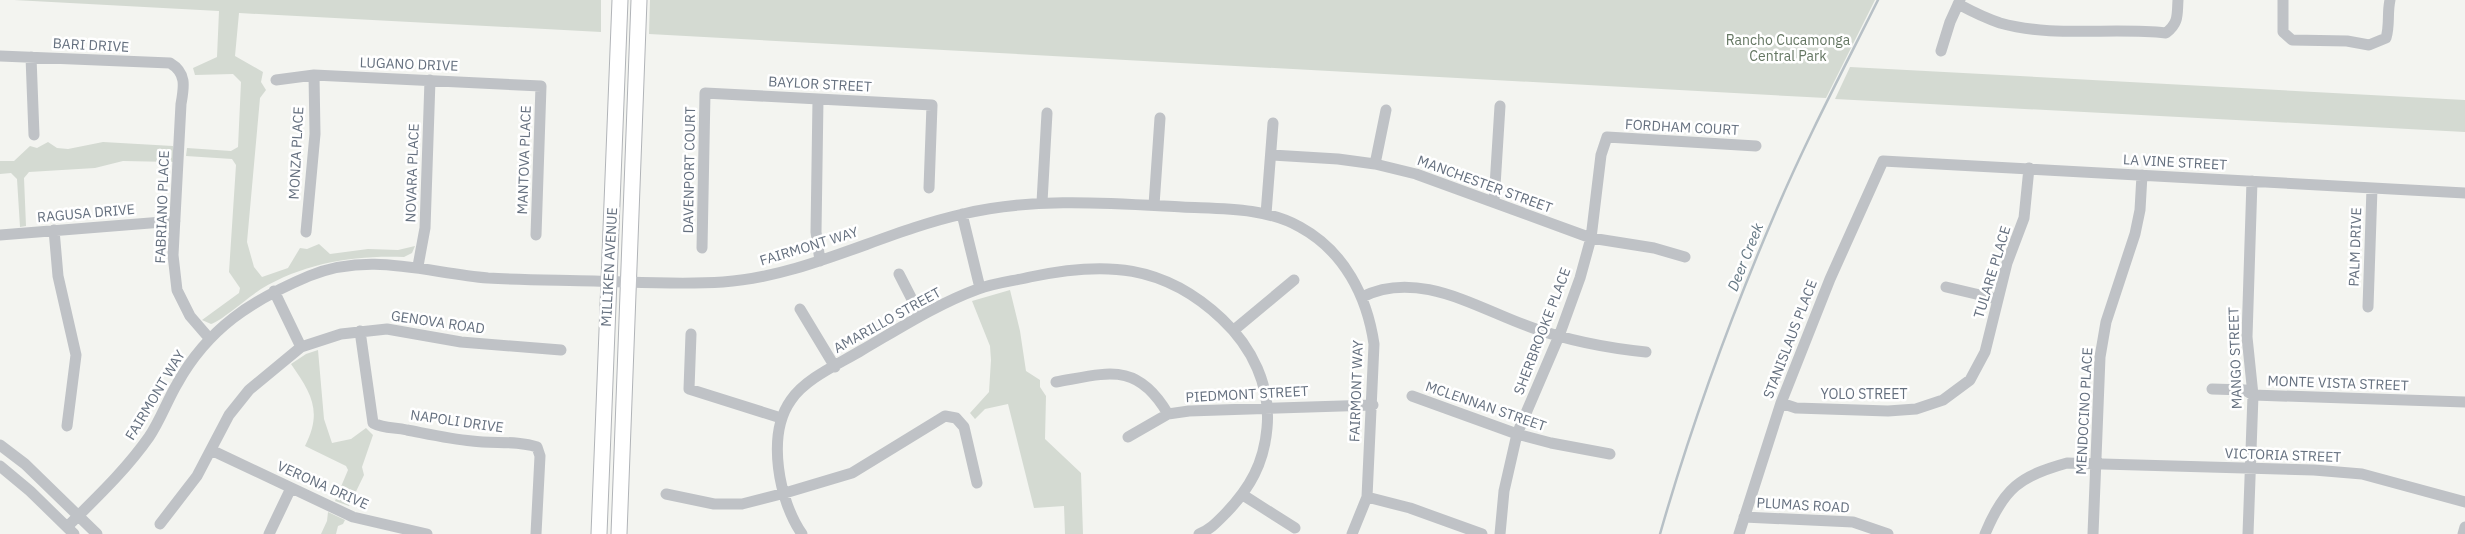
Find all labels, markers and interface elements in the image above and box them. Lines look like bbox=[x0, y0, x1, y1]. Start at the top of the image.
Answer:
park label: Rancho Cucamonga Central Park bbox=[1726, 31, 1851, 65]
street label: BARI DRIVE bbox=[52, 34, 130, 56]
street label: LUGANO DRIVE bbox=[359, 53, 459, 75]
street label: BAYLOR STREET bbox=[768, 72, 872, 96]
street label: MANTOVA PLACE bbox=[513, 105, 535, 215]
street label: MONZA PLACE bbox=[285, 106, 307, 200]
street label: DAVENPORT COURT bbox=[679, 106, 699, 234]
street label: FORDHAM COURT bbox=[1625, 115, 1739, 139]
street label: NOVARA PLACE bbox=[401, 123, 423, 223]
street label: FABRIANO PLACE bbox=[151, 150, 173, 264]
street label: LA VINE STREET bbox=[2122, 150, 2228, 174]
street label: MANCHESTER STREET bbox=[1415, 151, 1555, 217]
street label: RAGUSA DRIVE bbox=[36, 200, 136, 226]
street label: MILLIKEN AVENUE bbox=[597, 207, 621, 327]
street label: PALM DRIVE bbox=[2345, 207, 2365, 287]
water label: Deer Creek bbox=[1723, 220, 1767, 294]
street label: FAIRMONT WAY bbox=[758, 222, 861, 270]
street label: TULARE PLACE bbox=[1969, 224, 2015, 320]
street label: SHERBROOKE PLACE bbox=[1509, 265, 1575, 397]
street label: STANISLAUS PLACE bbox=[1759, 277, 1821, 401]
street label: AMARILLO STREET bbox=[830, 283, 944, 357]
street label: MANGO STREET bbox=[2224, 306, 2246, 410]
street label: GENOVA ROAD bbox=[390, 307, 486, 337]
street label: FAIRMONT WAY bbox=[1345, 339, 1367, 442]
street label: FAIRMONT WAY bbox=[121, 346, 189, 443]
street label: MENDOCINO PLACE bbox=[2072, 347, 2096, 475]
street label: MONTE VISTA STREET bbox=[2267, 372, 2409, 394]
street label: MCLENNAN STREET bbox=[1423, 377, 1549, 435]
street label: PIEDMONT STREET bbox=[1185, 382, 1309, 406]
street label: YOLO STREET bbox=[1821, 385, 1907, 403]
street label: NAPOLI DRIVE bbox=[409, 406, 505, 436]
street label: VICTORIA STREET bbox=[2224, 444, 2342, 466]
street label: VERONA DRIVE bbox=[274, 457, 372, 513]
street label: PLUMAS ROAD bbox=[1756, 494, 1850, 516]

